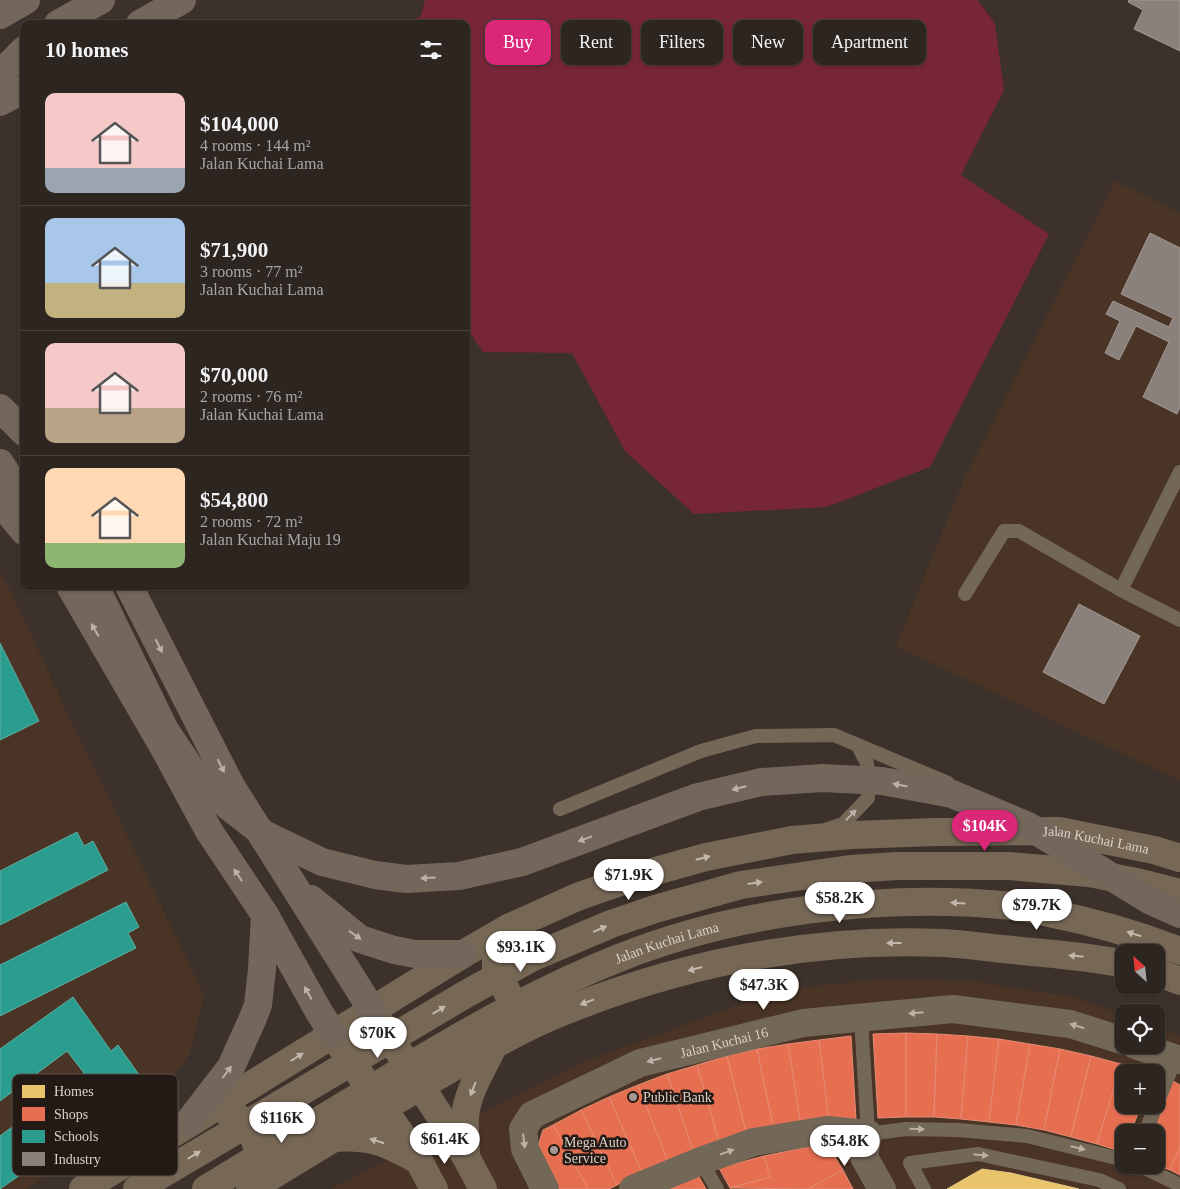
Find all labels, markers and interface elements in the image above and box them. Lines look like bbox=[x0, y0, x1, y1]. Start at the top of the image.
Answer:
chip: Buy bbox=[485, 20, 551, 65]
chip: Rent bbox=[561, 20, 631, 65]
chip: Filters bbox=[641, 20, 723, 65]
chip: New bbox=[733, 20, 803, 65]
chip: Apartment bbox=[813, 20, 926, 65]
icon: filters bbox=[417, 36, 445, 64]
text: 10 homes bbox=[45, 38, 128, 62]
text: $104,000 bbox=[200, 112, 279, 136]
icon: home bbox=[85, 113, 145, 173]
text: 4 rooms · 144 m² bbox=[200, 137, 311, 154]
text: Jalan Kuchai Lama bbox=[200, 155, 324, 172]
icon: home bbox=[85, 238, 145, 298]
text: $71,900 bbox=[200, 238, 268, 262]
text: 3 rooms · 77 m² bbox=[200, 263, 303, 280]
text: Jalan Kuchai Lama bbox=[200, 281, 324, 298]
icon: home bbox=[85, 363, 145, 423]
text: $70,000 bbox=[200, 363, 268, 387]
text: 2 rooms · 76 m² bbox=[200, 388, 303, 405]
text: Jalan Kuchai Lama bbox=[200, 406, 324, 423]
icon: home bbox=[85, 488, 145, 548]
text: $54,800 bbox=[200, 488, 268, 512]
text: 2 rooms · 72 m² bbox=[200, 513, 303, 530]
text: Jalan Kuchai Maju 19 bbox=[200, 531, 341, 548]
one-way arrow bbox=[91, 624, 100, 637]
one-way arrow bbox=[155, 638, 163, 653]
one-way arrow bbox=[217, 759, 225, 774]
one-way arrow bbox=[892, 780, 908, 788]
one-way arrow bbox=[731, 784, 746, 792]
one-way arrow bbox=[845, 809, 857, 821]
pin: $104K bbox=[950, 810, 1020, 852]
text: $104K bbox=[963, 817, 1007, 834]
street label: Jalan Kuchai Lama bbox=[1042, 824, 1151, 857]
one-way arrow bbox=[577, 836, 592, 843]
one-way arrow bbox=[695, 854, 710, 862]
pin: $71.9K bbox=[588, 858, 670, 901]
text: $71.9K bbox=[605, 866, 653, 883]
one-way arrow bbox=[233, 868, 243, 881]
one-way arrow bbox=[420, 874, 436, 882]
one-way arrow bbox=[748, 879, 764, 887]
pin: $58.2K bbox=[799, 882, 881, 924]
pin: $79.7K bbox=[996, 888, 1078, 931]
text: $58.2K bbox=[816, 889, 864, 906]
text: $79.7K bbox=[1013, 896, 1061, 913]
one-way arrow bbox=[949, 899, 965, 907]
street label: Jalan Kuchai Lama bbox=[613, 919, 721, 967]
one-way arrow bbox=[592, 924, 607, 932]
one-way arrow bbox=[348, 930, 362, 940]
pin: $93.1K bbox=[480, 930, 562, 973]
one-way arrow bbox=[1127, 930, 1142, 937]
text: $93.1K bbox=[497, 938, 545, 955]
one-way arrow bbox=[886, 939, 902, 947]
north arrow bbox=[1115, 944, 1165, 994]
map controls bbox=[1115, 944, 1165, 1174]
one-way arrow bbox=[1068, 952, 1084, 960]
one-way arrow bbox=[687, 965, 702, 973]
pin: $47.3K bbox=[723, 968, 805, 1011]
text: $47.3K bbox=[740, 976, 788, 993]
one-way arrow bbox=[304, 985, 312, 1000]
one-way arrow bbox=[580, 999, 595, 1007]
button: locate bbox=[1115, 1004, 1165, 1054]
one-way arrow bbox=[433, 1005, 446, 1014]
one-way arrow bbox=[908, 1009, 924, 1017]
pin: $70K bbox=[348, 1016, 408, 1059]
one-way arrow bbox=[1070, 1022, 1085, 1030]
text: $70K bbox=[360, 1024, 396, 1041]
street label: Jalan Kuchai 16 bbox=[679, 1025, 770, 1061]
one-way arrow bbox=[290, 1052, 303, 1062]
one-way arrow bbox=[646, 1056, 661, 1064]
button: + bbox=[1115, 1064, 1165, 1114]
one-way arrow bbox=[222, 1065, 232, 1079]
legend bbox=[12, 1074, 178, 1176]
one-way arrow bbox=[469, 1082, 477, 1097]
text: Homes bbox=[54, 1084, 94, 1099]
place label: Public Bank bbox=[643, 1090, 712, 1105]
marker: Public Bank bbox=[627, 1091, 639, 1103]
pin: $116K bbox=[247, 1102, 317, 1144]
text: Shops bbox=[54, 1107, 88, 1122]
text: $116K bbox=[260, 1109, 304, 1126]
pin: $61.4K bbox=[404, 1122, 486, 1165]
pin: $54.8K bbox=[804, 1124, 886, 1167]
button: − bbox=[1115, 1124, 1165, 1174]
one-way arrow bbox=[909, 1125, 925, 1133]
text: Schools bbox=[54, 1129, 98, 1144]
text: $61.4K bbox=[421, 1130, 469, 1147]
text: $54.8K bbox=[821, 1132, 869, 1149]
one-way arrow bbox=[520, 1133, 528, 1149]
place label: Mega Auto Service bbox=[564, 1135, 627, 1166]
one-way arrow bbox=[370, 1137, 385, 1145]
marker: Mega Auto Service bbox=[548, 1144, 560, 1156]
one-way arrow bbox=[1070, 1144, 1085, 1152]
one-way arrow bbox=[720, 1148, 735, 1156]
one-way arrow bbox=[187, 1150, 200, 1159]
one-way arrow bbox=[974, 1151, 990, 1159]
text: Industry bbox=[54, 1152, 101, 1167]

